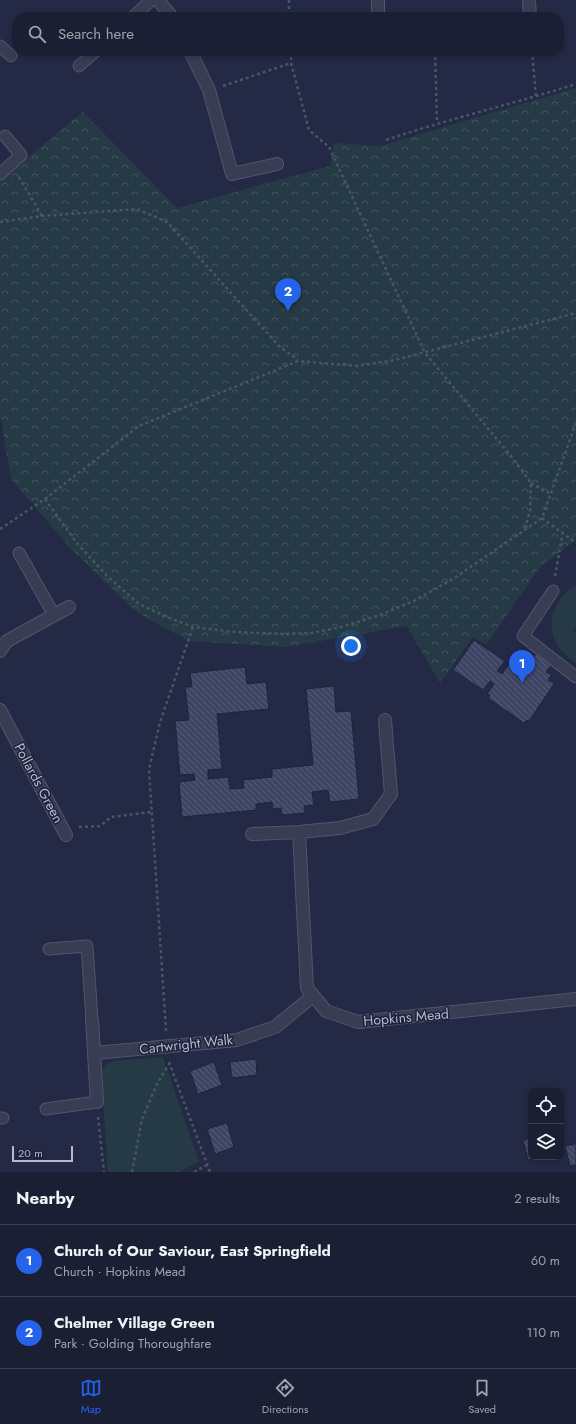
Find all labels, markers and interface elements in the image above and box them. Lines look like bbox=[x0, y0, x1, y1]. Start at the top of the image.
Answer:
search box bbox=[12, 12, 564, 56]
icon: search bbox=[26, 23, 48, 45]
text: Search here bbox=[58, 23, 134, 45]
pin: 2 bbox=[275, 278, 301, 311]
your location bbox=[341, 636, 361, 656]
pin: 1 bbox=[509, 650, 535, 683]
street label: Pollards Green bbox=[10, 739, 68, 827]
street label: Hopkins Mead bbox=[362, 1003, 450, 1031]
street label: Cartwright Walk bbox=[138, 1029, 235, 1059]
map controls bbox=[528, 1088, 564, 1160]
button: locate bbox=[528, 1088, 564, 1124]
button: layers bbox=[528, 1124, 564, 1160]
scale bar bbox=[12, 1144, 73, 1163]
text: 20 m bbox=[18, 1145, 43, 1161]
text: Nearby bbox=[16, 1186, 74, 1210]
text: 2 results bbox=[514, 1189, 560, 1208]
text: Church of Our Saviour, East Springfield bbox=[54, 1240, 331, 1262]
text: 1 bbox=[26, 1251, 32, 1270]
text: 60 m bbox=[531, 1251, 560, 1270]
text: Church · Hopkins Mead bbox=[54, 1262, 185, 1281]
text: Chelmer Village Green bbox=[54, 1312, 215, 1334]
text: 2 bbox=[25, 1323, 33, 1342]
text: 110 m bbox=[526, 1323, 560, 1342]
text: Park · Golding Thoroughfare bbox=[54, 1334, 211, 1353]
tab: Map bbox=[80, 1377, 102, 1417]
tab: Directions bbox=[262, 1377, 308, 1417]
tab: Saved bbox=[468, 1377, 496, 1417]

